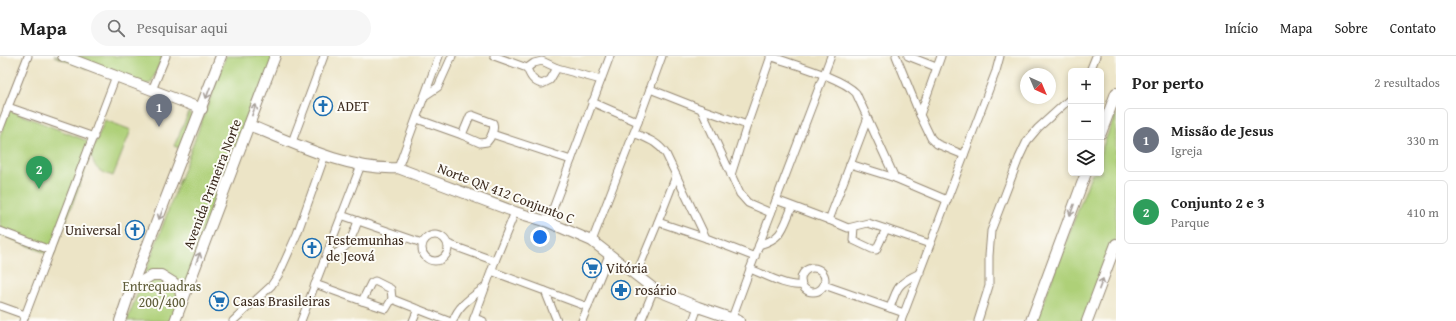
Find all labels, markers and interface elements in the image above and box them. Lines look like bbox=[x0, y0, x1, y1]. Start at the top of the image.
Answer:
search box bbox=[91, 10, 371, 46]
text: Mapa bbox=[20, 14, 67, 42]
icon: search bbox=[105, 17, 127, 39]
text: Pesquisar aqui bbox=[137, 17, 228, 38]
text: Início bbox=[1225, 18, 1258, 38]
text: Mapa bbox=[1280, 18, 1312, 38]
text: Sobre bbox=[1334, 18, 1368, 38]
text: Contato bbox=[1390, 18, 1436, 38]
north arrow bbox=[1020, 68, 1056, 104]
map controls bbox=[1068, 68, 1104, 176]
button: + bbox=[1068, 68, 1104, 104]
text: Por perto bbox=[1132, 70, 1204, 95]
text: 2 resultados bbox=[1374, 73, 1440, 92]
one-way arrow bbox=[203, 86, 211, 98]
pin: 1 bbox=[146, 94, 172, 127]
church icon: ADET bbox=[312, 95, 334, 117]
place label: ADET bbox=[337, 96, 369, 116]
button: − bbox=[1068, 104, 1104, 140]
one-way arrow bbox=[251, 105, 259, 117]
street label: Avenida Primeira Norte bbox=[178, 116, 246, 252]
text: Missão de Jesus bbox=[1171, 120, 1274, 141]
text: 1 bbox=[1143, 131, 1149, 150]
text: 330 m bbox=[1407, 131, 1439, 150]
button: layers bbox=[1068, 140, 1104, 176]
text: Igreja bbox=[1171, 141, 1202, 160]
pin: 2 bbox=[26, 156, 52, 189]
street label: Norte QN 412 Conjunto C bbox=[435, 158, 578, 229]
text: Conjunto 2 e 3 bbox=[1171, 192, 1265, 213]
one-way arrow bbox=[1068, 203, 1076, 215]
text: 2 bbox=[1143, 203, 1149, 222]
text: 410 m bbox=[1407, 203, 1439, 222]
one-way arrow bbox=[156, 207, 164, 219]
text: Parque bbox=[1171, 213, 1209, 232]
church icon: Universal bbox=[124, 219, 146, 241]
place label: Universal bbox=[65, 220, 121, 240]
your location bbox=[530, 227, 550, 247]
place label: Testemunhas de Jeová bbox=[326, 230, 404, 266]
church icon: Testemunhas de Jeová bbox=[301, 237, 323, 259]
one-way arrow bbox=[195, 253, 203, 265]
supermarket icon: Vitória bbox=[581, 257, 603, 279]
place label: Vitória bbox=[606, 258, 648, 278]
park label: Entrequadras 200/400 bbox=[123, 276, 201, 312]
pharmacy icon: rosário bbox=[610, 279, 632, 301]
one-way arrow bbox=[1097, 279, 1105, 291]
place label: rosário bbox=[635, 280, 677, 300]
supermarket icon: Casas Brasileiras bbox=[208, 290, 230, 312]
place label: Casas Brasileiras bbox=[233, 291, 330, 311]

